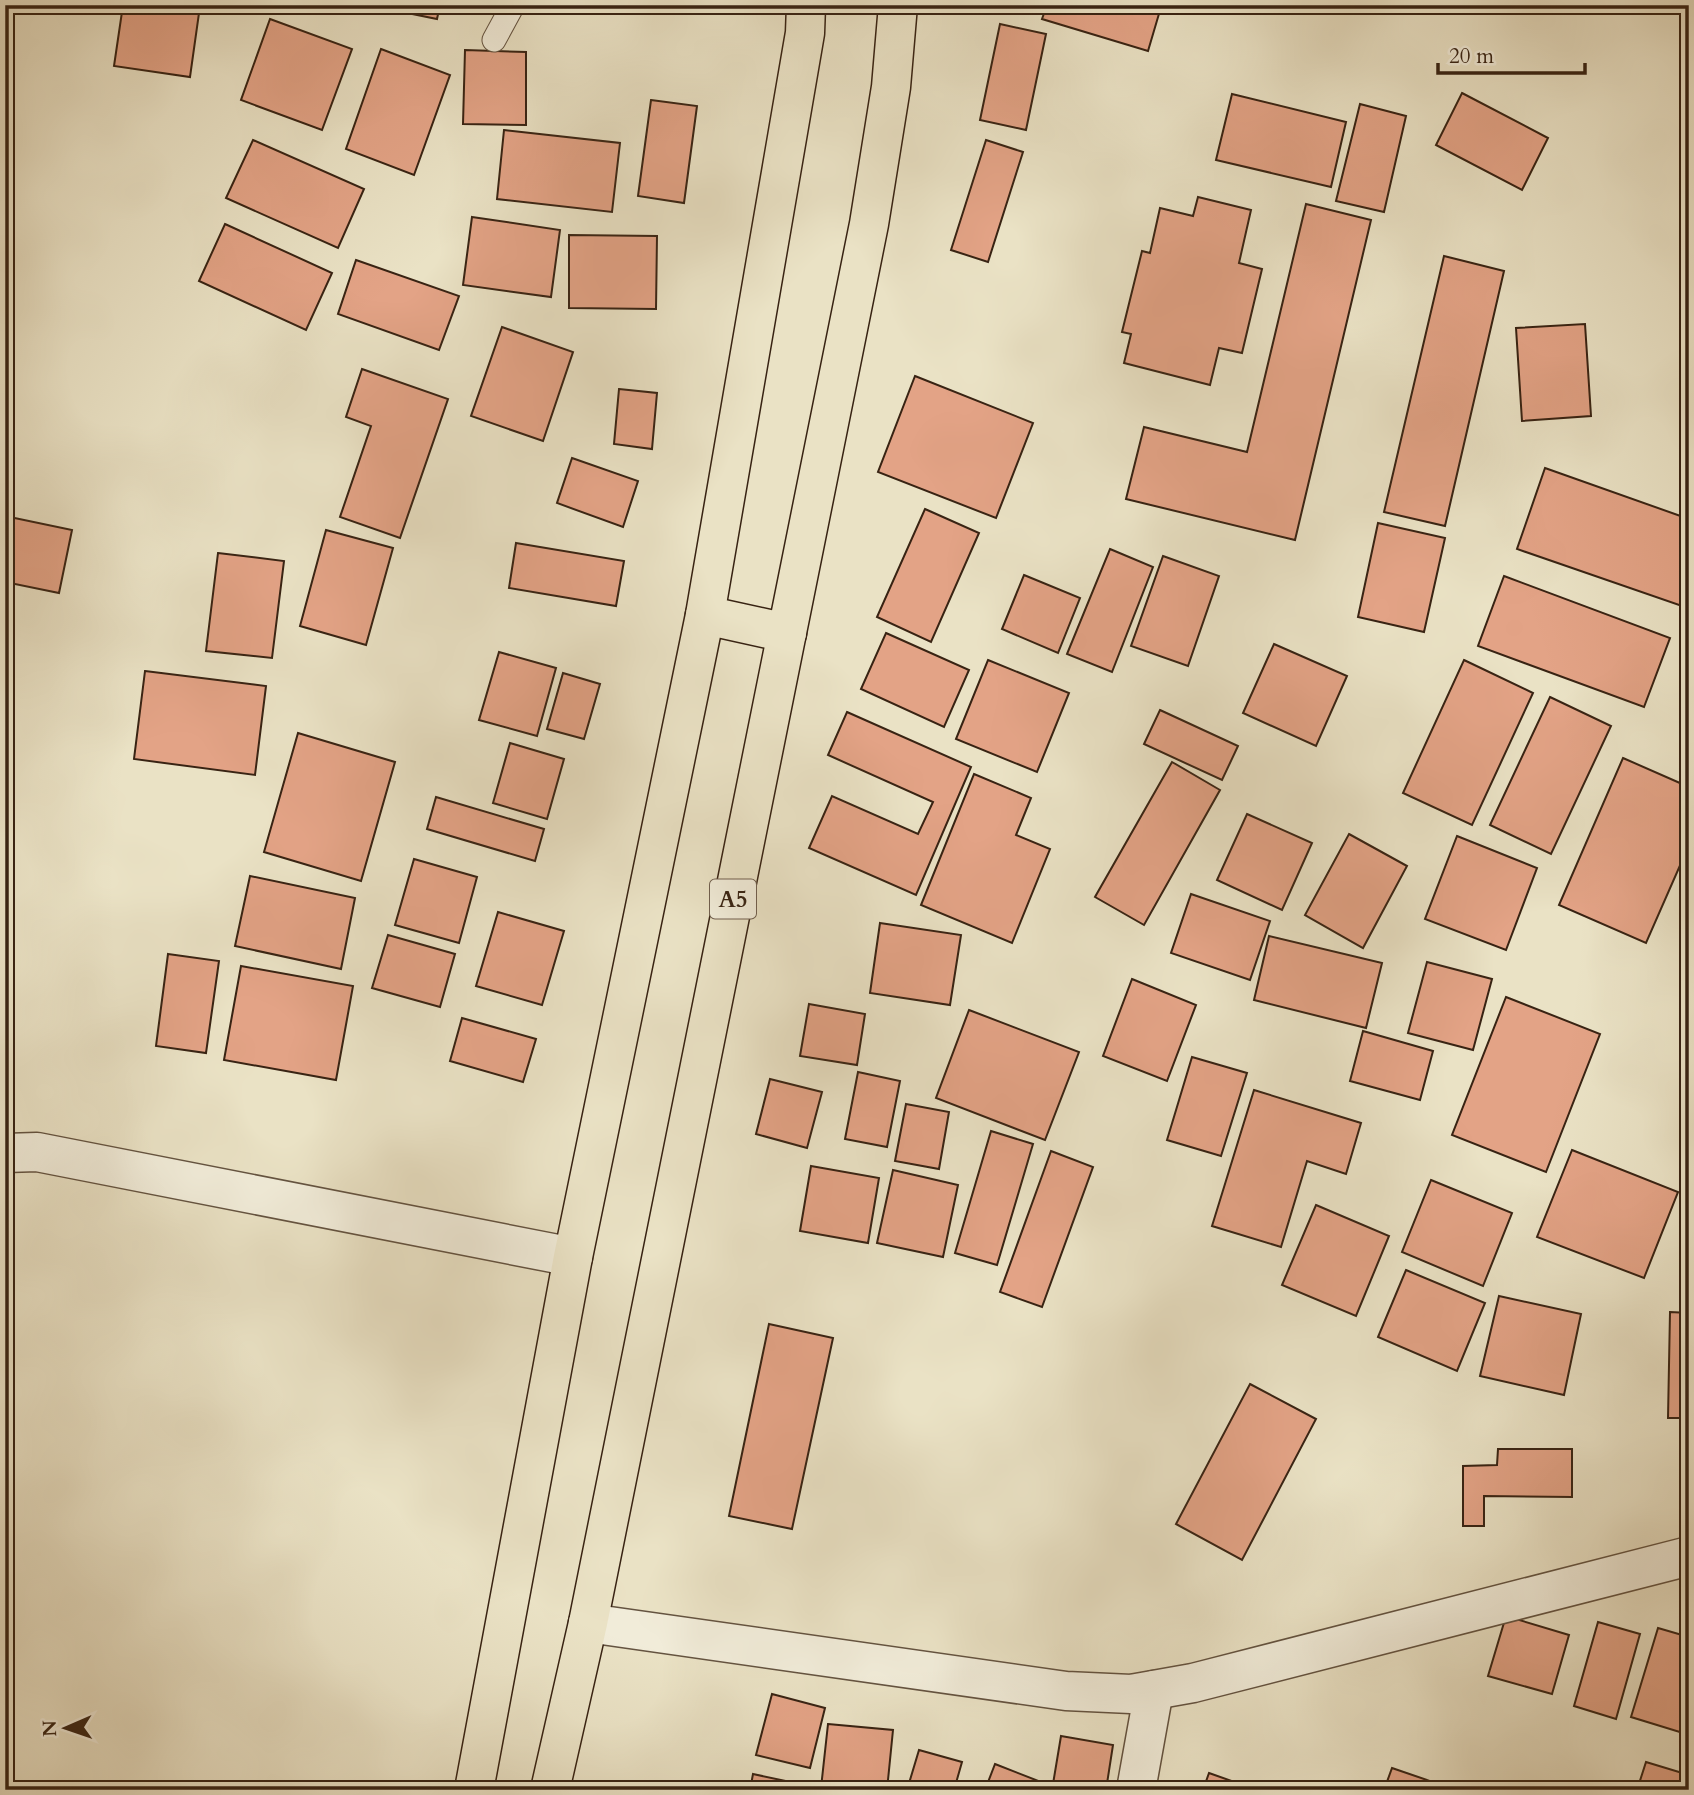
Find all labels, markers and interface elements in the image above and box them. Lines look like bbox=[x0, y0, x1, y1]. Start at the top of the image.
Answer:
scale bar bbox=[1438, 32, 1586, 76]
text: 20 m bbox=[1449, 42, 1494, 71]
road number: A5 bbox=[710, 879, 756, 918]
north arrow bbox=[32, 1694, 102, 1764]
text: N bbox=[37, 1719, 63, 1737]

